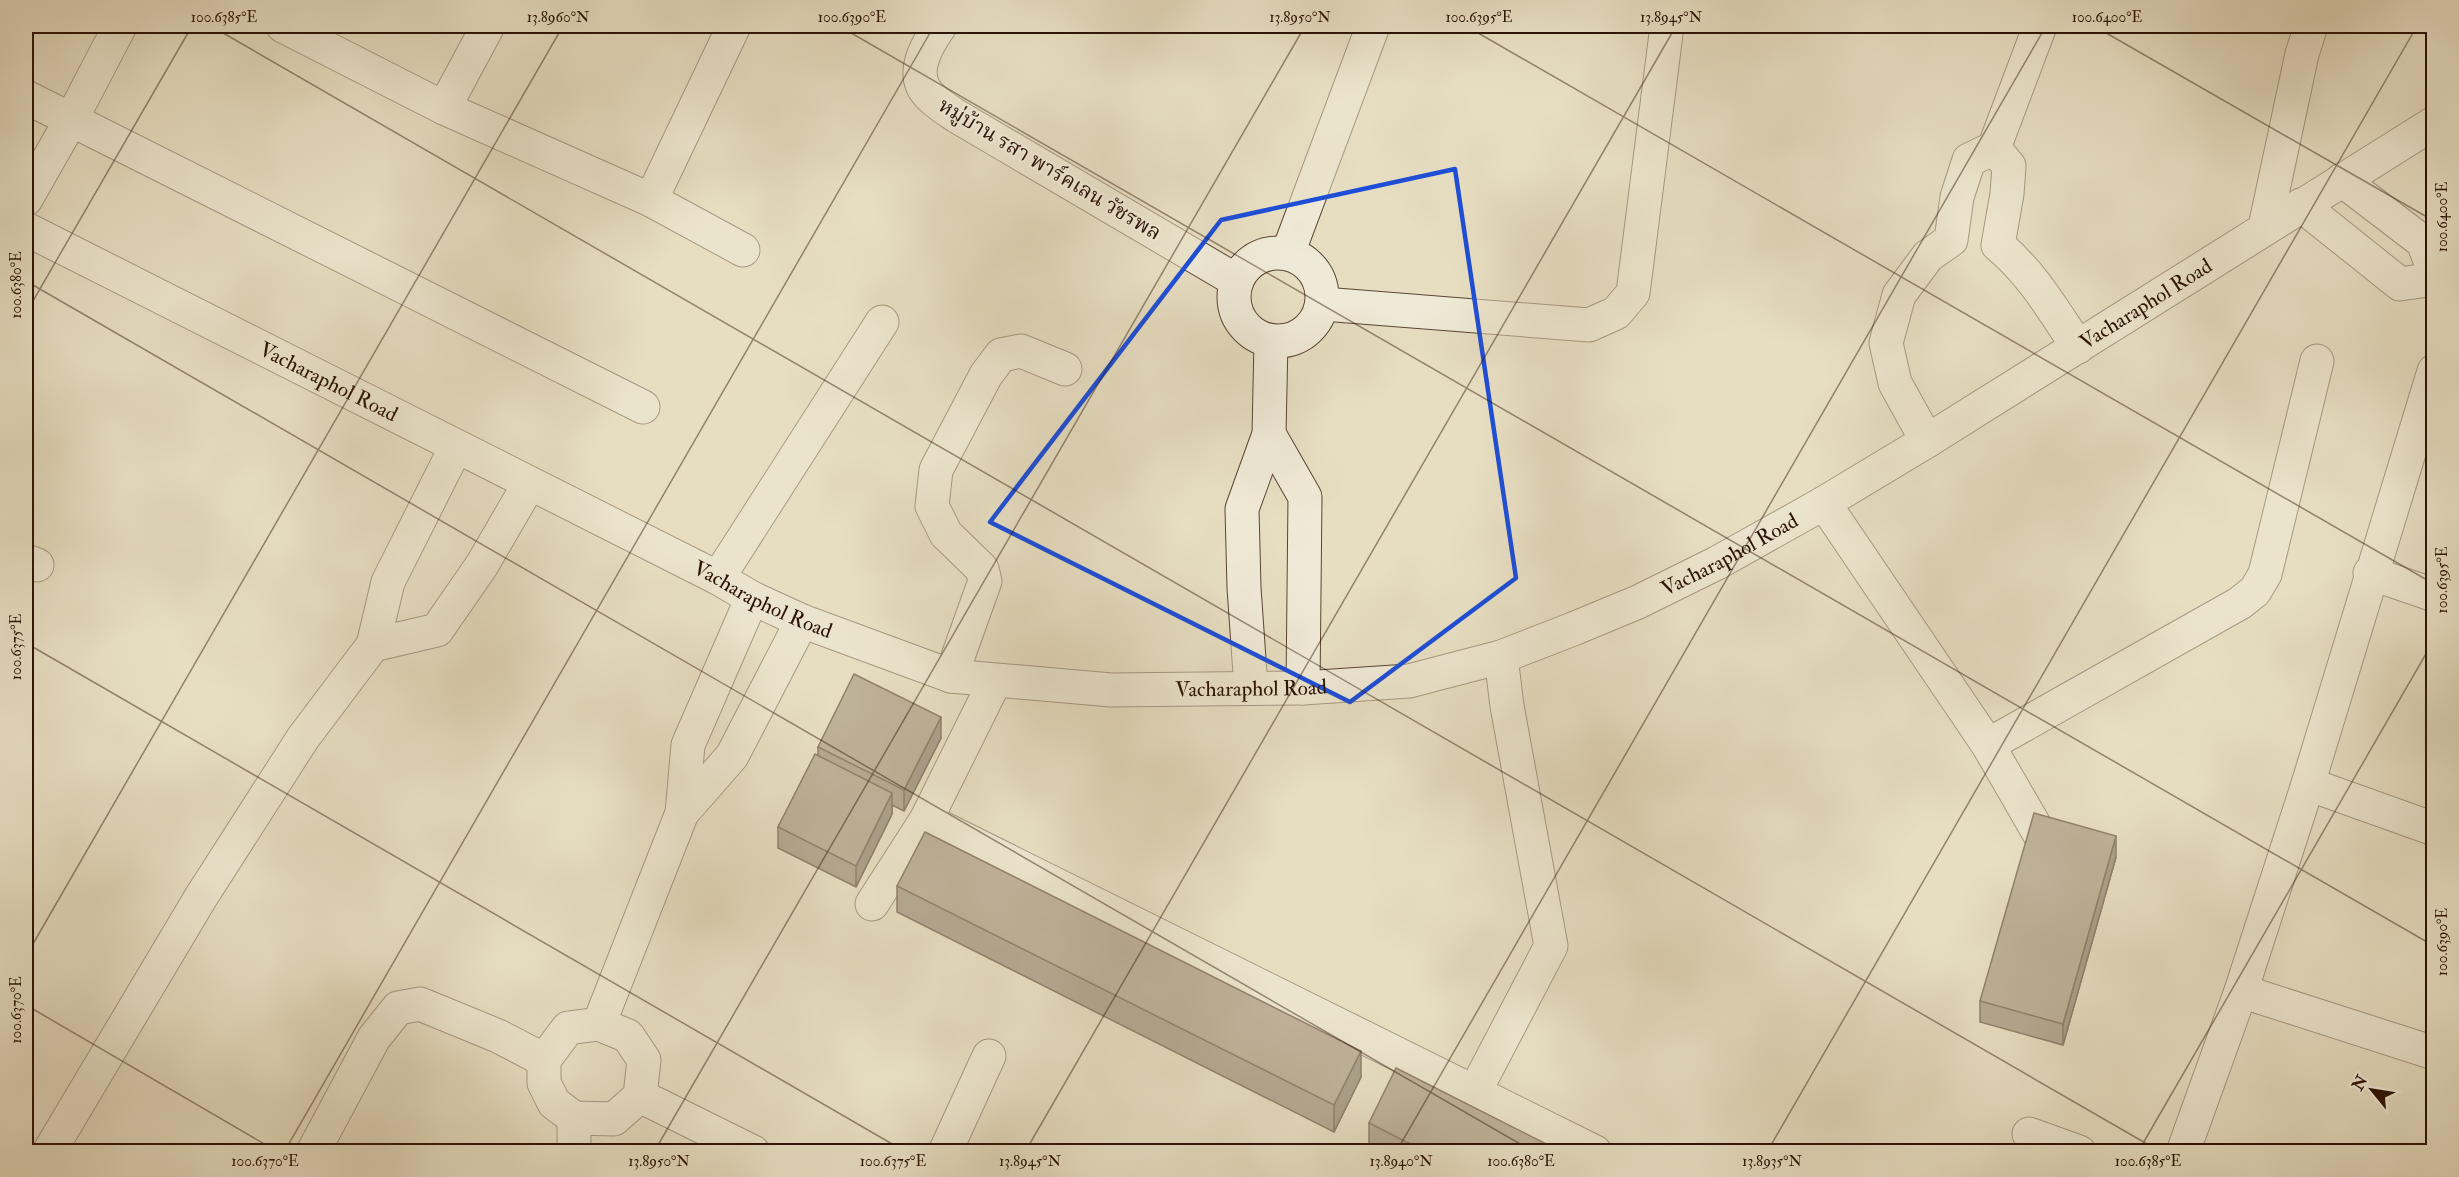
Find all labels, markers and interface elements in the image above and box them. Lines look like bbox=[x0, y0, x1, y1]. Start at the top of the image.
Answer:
text: 100.6385°E bbox=[191, 8, 257, 27]
text: 13.8960°N bbox=[527, 8, 590, 27]
text: 100.6390°E bbox=[818, 8, 886, 27]
text: 13.8950°N bbox=[1269, 8, 1331, 27]
text: 100.6395°E bbox=[1445, 8, 1513, 27]
text: 13.8945°N bbox=[1640, 8, 1703, 27]
text: 100.6400°E bbox=[2072, 8, 2143, 27]
street label: หมู่บ้าน รสา พาร์คเลน วัชรพล bbox=[933, 92, 1166, 247]
text: 100.6400°E bbox=[2433, 181, 2452, 252]
text: 100.6380°E bbox=[7, 251, 26, 319]
street label: Vacharaphol Road bbox=[2075, 252, 2218, 356]
street label: Vacharaphol Road bbox=[255, 336, 403, 429]
street label: Vacharaphol Road bbox=[1657, 507, 1804, 602]
text: 100.6395°E bbox=[2433, 546, 2452, 614]
street label: Vacharaphol Road bbox=[689, 555, 836, 645]
text: 100.6375°E bbox=[7, 614, 26, 680]
street label: Vacharaphol Road bbox=[1175, 673, 1328, 703]
text: 100.6390°E bbox=[2433, 908, 2452, 976]
text: 100.6370°E bbox=[7, 976, 26, 1044]
north arrow bbox=[2342, 1060, 2402, 1120]
text: N bbox=[2347, 1071, 2372, 1095]
text: 100.6370°E bbox=[231, 1152, 299, 1171]
text: 13.8950°N bbox=[628, 1152, 690, 1171]
text: 100.6375°E bbox=[860, 1152, 926, 1171]
text: 13.8945°N bbox=[999, 1152, 1062, 1171]
text: 13.8940°N bbox=[1369, 1152, 1433, 1171]
text: 100.6380°E bbox=[1487, 1152, 1555, 1171]
text: 13.8935°N bbox=[1742, 1152, 1802, 1171]
text: 100.6385°E bbox=[2115, 1152, 2181, 1171]

